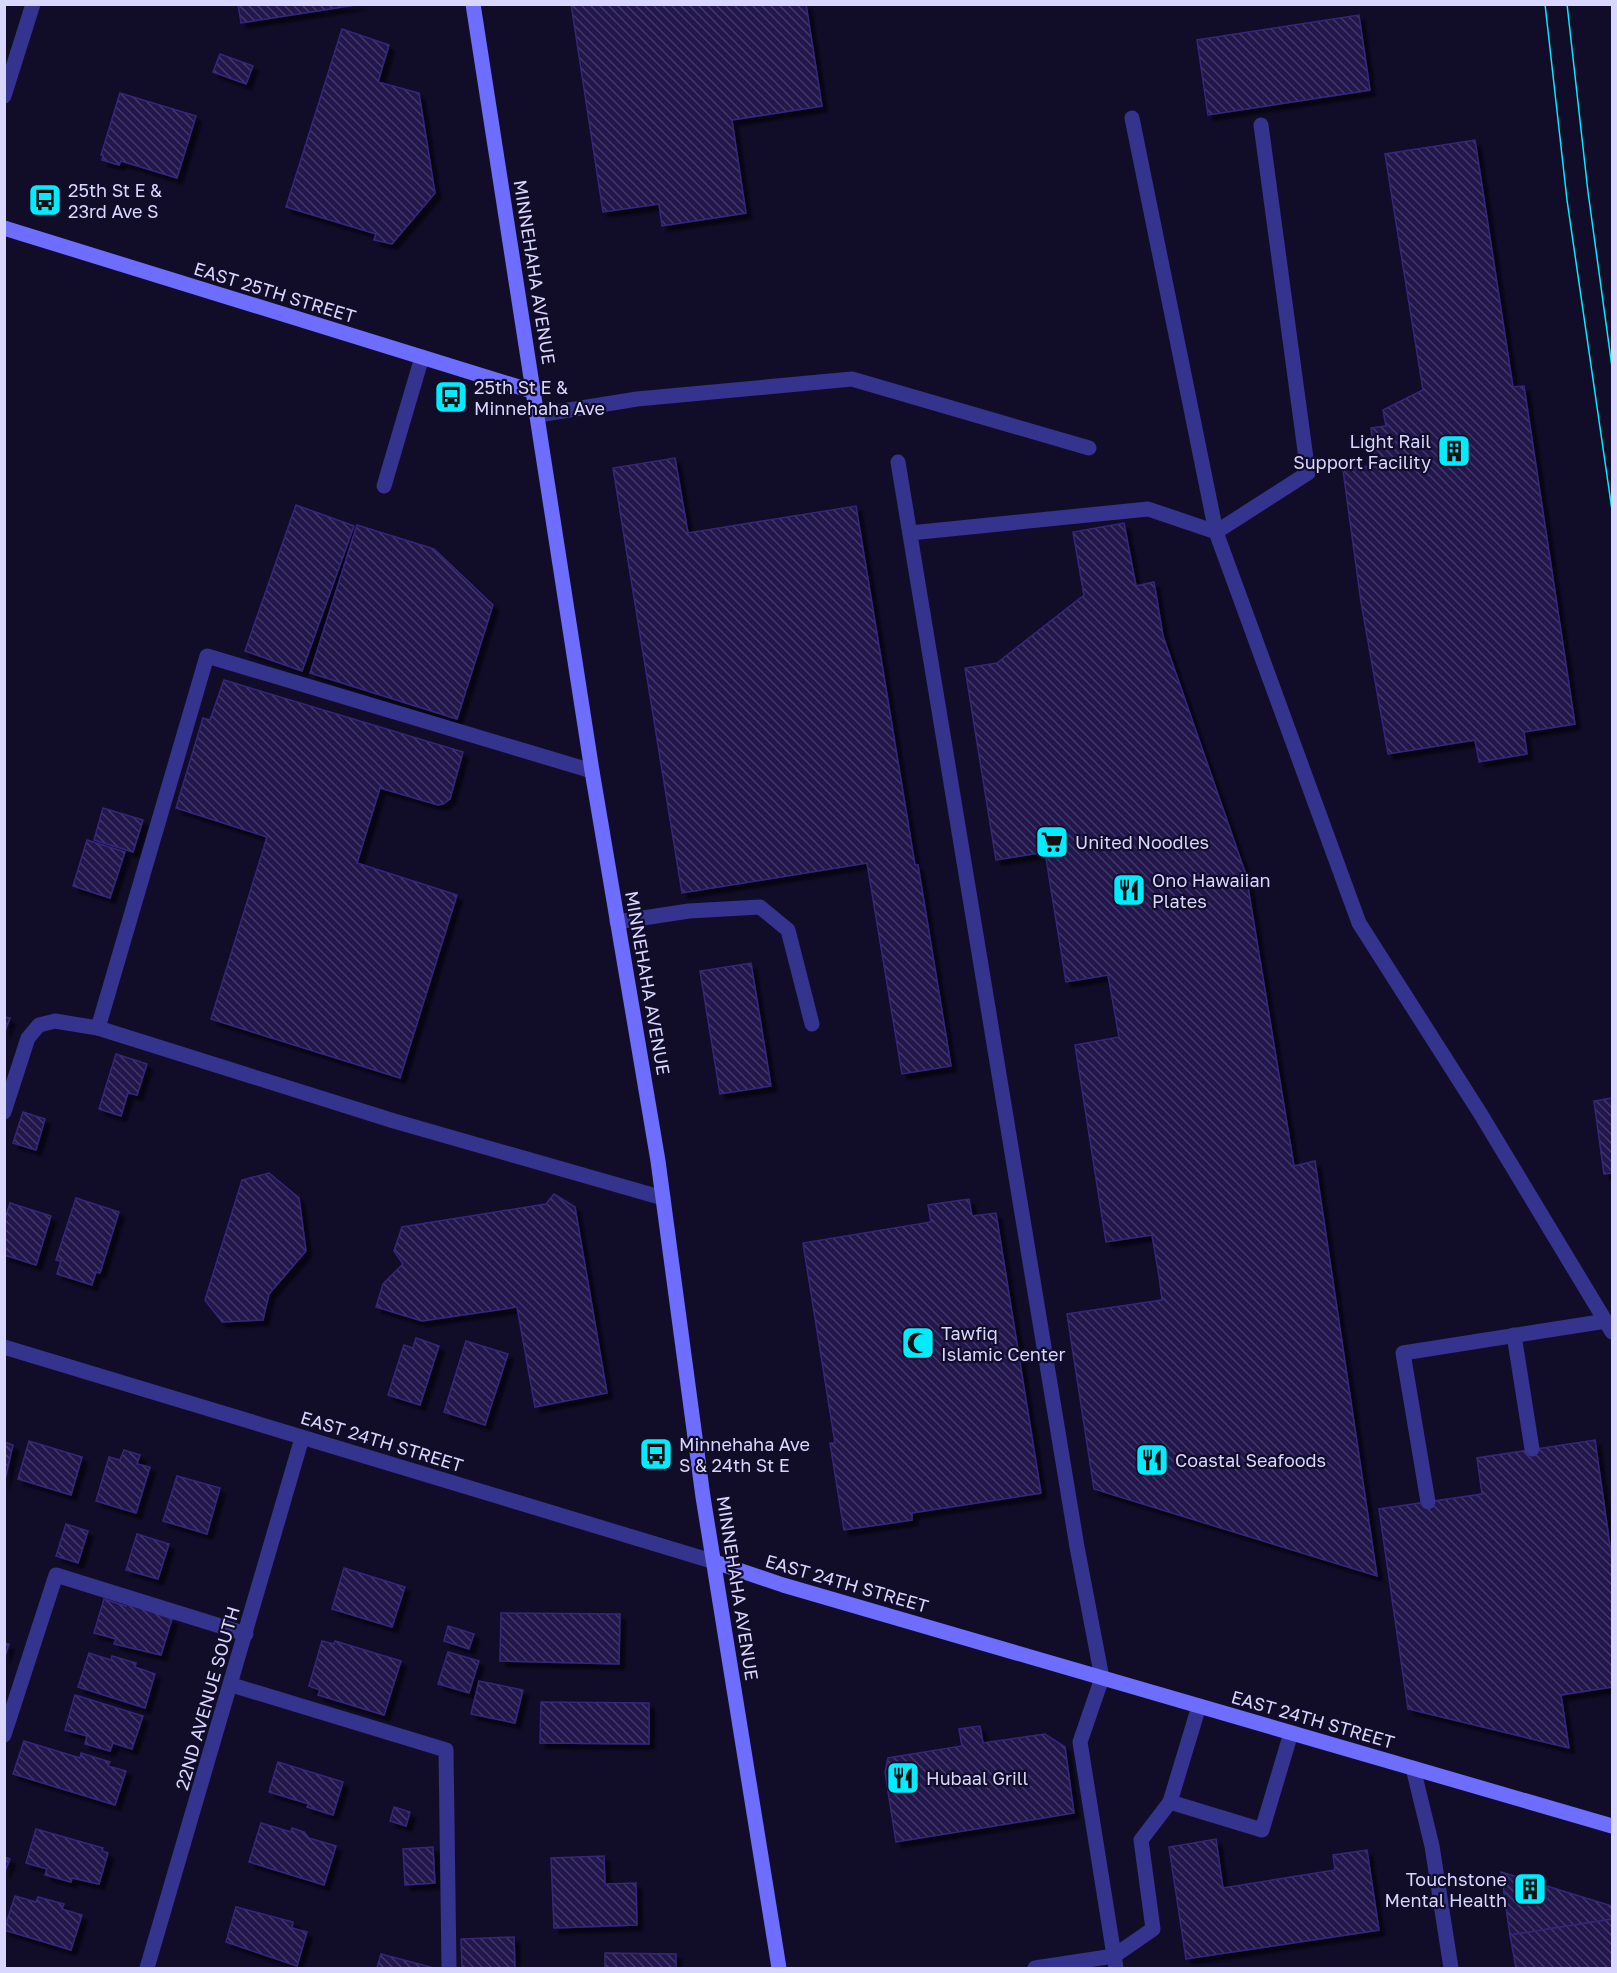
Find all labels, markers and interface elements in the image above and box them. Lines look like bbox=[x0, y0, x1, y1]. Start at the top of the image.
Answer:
street label: MINNEHAHA AVENUE bbox=[510, 178, 560, 366]
place label: 25th St E & 23rd Ave S bbox=[68, 179, 162, 222]
bus stop icon: 25th St E & 23rd Ave S bbox=[27, 182, 63, 218]
street label: EAST 25TH STREET bbox=[191, 257, 359, 327]
place label: 25th St E & Minnehaha Ave bbox=[474, 376, 605, 419]
bus stop icon: 25th St E & Minnehaha Ave bbox=[433, 379, 469, 415]
place label: Light Rail Support Facility bbox=[1293, 430, 1431, 473]
building icon: Light Rail Support Facility bbox=[1436, 433, 1472, 469]
supermarket icon: United Noodles bbox=[1034, 824, 1070, 860]
place label: United Noodles bbox=[1075, 831, 1209, 853]
place label: Ono Hawaiian Plates bbox=[1152, 869, 1271, 912]
restaurant icon: Ono Hawaiian Plates bbox=[1111, 872, 1147, 908]
street label: MINNEHAHA AVENUE bbox=[621, 889, 675, 1077]
place label: Tawfiq Islamic Center bbox=[941, 1322, 1065, 1365]
mosque icon: Tawfiq Islamic Center bbox=[900, 1325, 936, 1361]
street label: EAST 24TH STREET bbox=[298, 1406, 466, 1476]
place label: Minnehaha Ave S & 24th St E bbox=[679, 1433, 810, 1476]
bus stop icon: Minnehaha Ave S & 24th St E bbox=[638, 1436, 674, 1472]
restaurant icon: Coastal Seafoods bbox=[1134, 1442, 1170, 1478]
place label: Coastal Seafoods bbox=[1175, 1449, 1326, 1471]
street label: MINNEHAHA AVENUE bbox=[713, 1494, 763, 1682]
street label: EAST 24TH STREET bbox=[763, 1549, 931, 1617]
street label: 22ND AVENUE SOUTH bbox=[170, 1604, 244, 1792]
street label: EAST 24TH STREET bbox=[1229, 1685, 1397, 1753]
restaurant icon: Hubaal Grill bbox=[885, 1760, 921, 1796]
place label: Hubaal Grill bbox=[926, 1767, 1029, 1789]
place label: Touchstone Mental Health bbox=[1385, 1868, 1507, 1911]
building icon: Touchstone Mental Health bbox=[1512, 1871, 1548, 1907]

